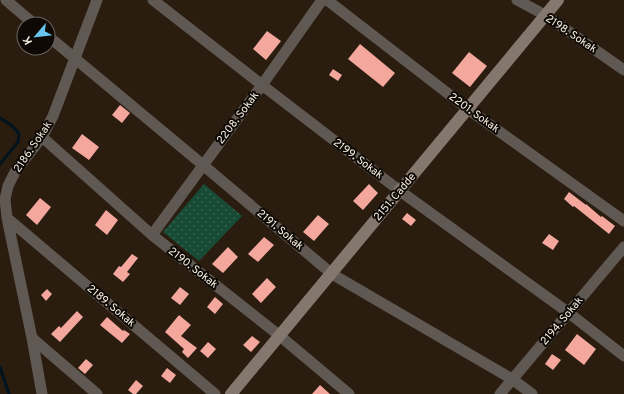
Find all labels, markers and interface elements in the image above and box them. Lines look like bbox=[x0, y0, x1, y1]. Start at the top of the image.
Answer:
street label: 2198. Sokak bbox=[543, 12, 599, 56]
north arrow bbox=[16, 16, 56, 56]
text: K bbox=[20, 33, 36, 47]
street label: 2208. Sokak bbox=[214, 89, 262, 147]
street label: 2201. Sokak bbox=[446, 90, 502, 136]
street label: 2186. Sokak bbox=[11, 119, 55, 175]
street label: 2199. Sokak bbox=[330, 136, 386, 182]
street label: 2151. Cadde bbox=[371, 170, 419, 224]
street label: 2191. Sokak bbox=[254, 207, 306, 254]
street label: 2190. Sokak bbox=[165, 244, 221, 292]
street label: 2189. Sokak bbox=[84, 282, 138, 330]
street label: 2194. Sokak bbox=[538, 294, 586, 348]

